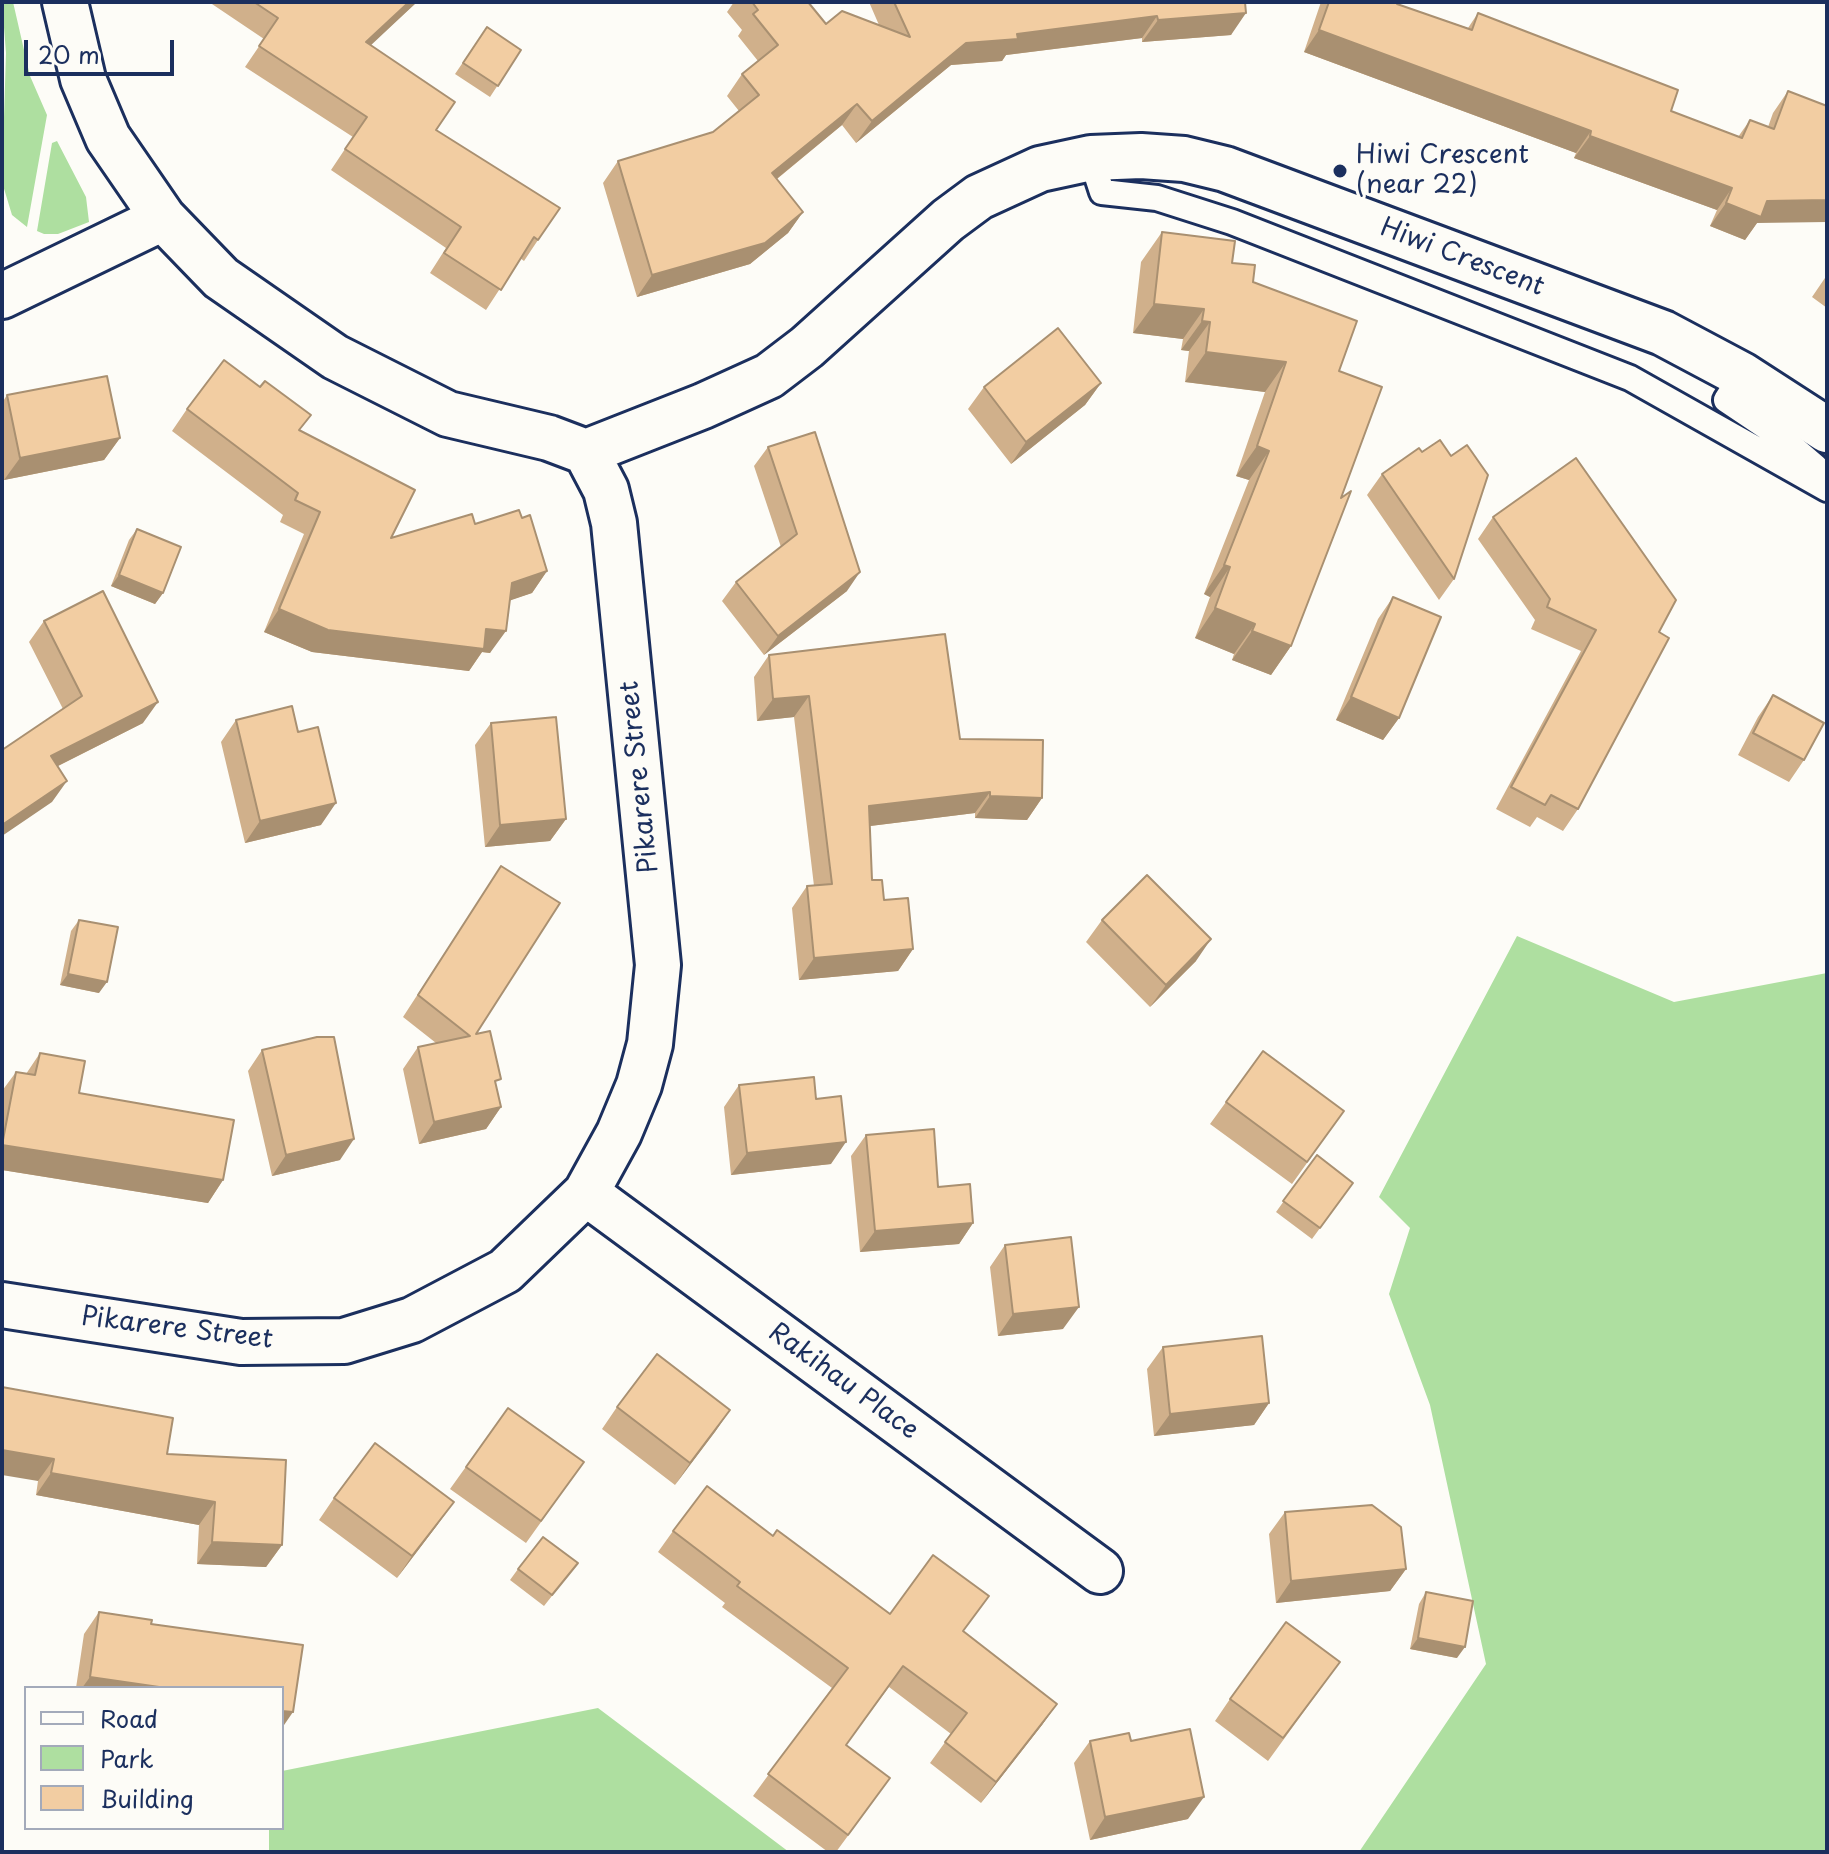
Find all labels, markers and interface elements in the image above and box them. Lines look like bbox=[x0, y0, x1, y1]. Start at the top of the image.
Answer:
scale bar bbox=[28, 24, 178, 74]
text: 20 m bbox=[38, 36, 100, 72]
place label: Hiwi Crescent (near 22) bbox=[1356, 140, 1529, 202]
marker: Hiwi Crescent (near 22) bbox=[1331, 162, 1349, 180]
street label: Hiwi Crescent bbox=[1376, 212, 1548, 304]
street label: Pikarere Street bbox=[614, 679, 666, 875]
street label: Pikarere Street bbox=[79, 1302, 275, 1356]
street label: Rakihau Place bbox=[762, 1317, 924, 1447]
legend bbox=[24, 1686, 284, 1830]
text: Road bbox=[100, 1700, 158, 1736]
text: Park bbox=[100, 1740, 154, 1776]
text: Building bbox=[100, 1780, 194, 1816]

